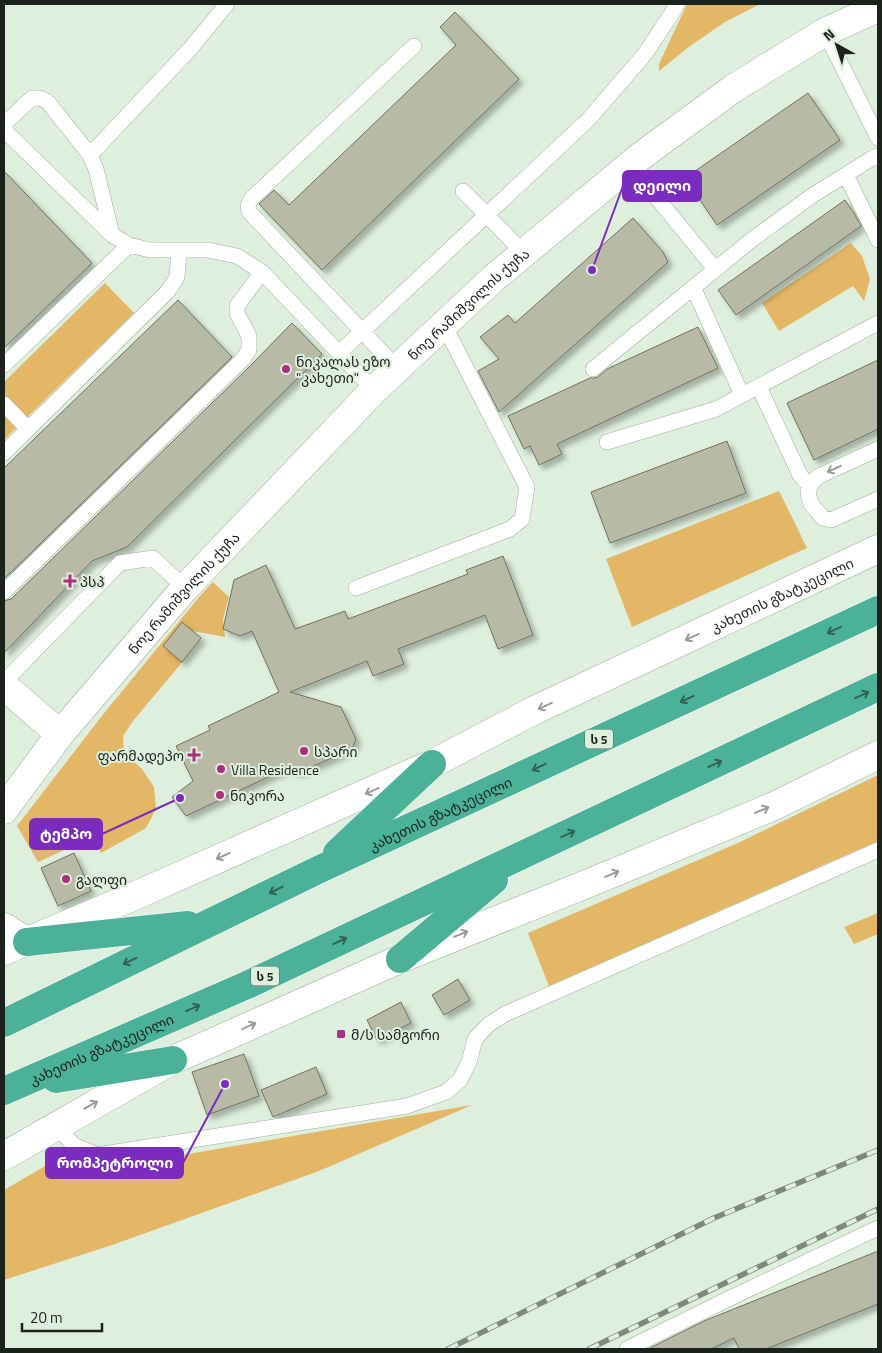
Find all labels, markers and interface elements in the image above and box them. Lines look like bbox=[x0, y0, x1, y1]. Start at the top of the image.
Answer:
north arrow bbox=[812, 20, 862, 70]
text: N bbox=[818, 23, 839, 46]
callout: დეილი bbox=[623, 171, 701, 201]
text: დეილი bbox=[633, 174, 691, 197]
street label: ნოე რამიშვილის ქუჩა bbox=[402, 243, 533, 365]
place label: ნიკალას ეზო "კახეთი" bbox=[296, 351, 391, 388]
marker: ნიკალას ეზო "კახეთი" bbox=[280, 363, 292, 375]
one-way arrow bbox=[827, 465, 842, 475]
street label: ნოე რამიშვილის ქუჩა bbox=[123, 527, 244, 658]
street label: კახეთის გზატკეცილი bbox=[707, 552, 857, 637]
place label: პსპ bbox=[80, 571, 105, 592]
marker: პსპ bbox=[64, 575, 76, 587]
one-way arrow bbox=[827, 626, 842, 636]
one-way arrow bbox=[685, 632, 700, 642]
one-way arrow bbox=[854, 689, 869, 699]
one-way arrow bbox=[680, 694, 695, 704]
one-way arrow bbox=[537, 701, 552, 711]
road number: ს 5 bbox=[585, 730, 613, 749]
place label: სპარი bbox=[314, 741, 357, 762]
place label: ფარმადეპო bbox=[98, 745, 184, 766]
marker: სპარი bbox=[298, 745, 310, 757]
marker: ფარმადეპო bbox=[188, 749, 200, 761]
place label: Villa Residence bbox=[231, 759, 319, 780]
one-way arrow bbox=[707, 759, 722, 769]
marker: Villa Residence bbox=[215, 763, 227, 775]
one-way arrow bbox=[532, 763, 547, 772]
street label: კახეთის გზატკეცილი bbox=[365, 771, 515, 856]
place label: ნიკორა bbox=[230, 785, 285, 806]
one-way arrow bbox=[365, 786, 380, 796]
marker: ნიკორა bbox=[214, 789, 226, 801]
one-way arrow bbox=[754, 805, 769, 815]
callout: ტემპო bbox=[30, 819, 102, 849]
text: ტემპო bbox=[40, 822, 92, 845]
one-way arrow bbox=[560, 829, 575, 838]
one-way arrow bbox=[216, 852, 231, 861]
one-way arrow bbox=[604, 868, 619, 878]
place label: გალფი bbox=[76, 869, 127, 890]
marker: გალფი bbox=[60, 873, 72, 885]
one-way arrow bbox=[269, 886, 284, 895]
one-way arrow bbox=[453, 929, 469, 938]
one-way arrow bbox=[332, 935, 347, 945]
one-way arrow bbox=[122, 956, 137, 966]
road number: ს 5 bbox=[251, 966, 279, 986]
one-way arrow bbox=[185, 1003, 200, 1013]
street label: კახეთის გზატკეცილი bbox=[26, 1008, 177, 1089]
one-way arrow bbox=[241, 1020, 256, 1030]
place label: მ/ს სამგორი bbox=[351, 1024, 440, 1045]
marker: მ/ს სამგორი bbox=[335, 1028, 347, 1040]
one-way arrow bbox=[84, 1100, 98, 1110]
callout: რომპეტროლი bbox=[46, 1148, 183, 1178]
text: რომპეტროლი bbox=[57, 1151, 173, 1174]
scale bar bbox=[22, 1300, 102, 1332]
text: 20 m bbox=[30, 1306, 63, 1329]

